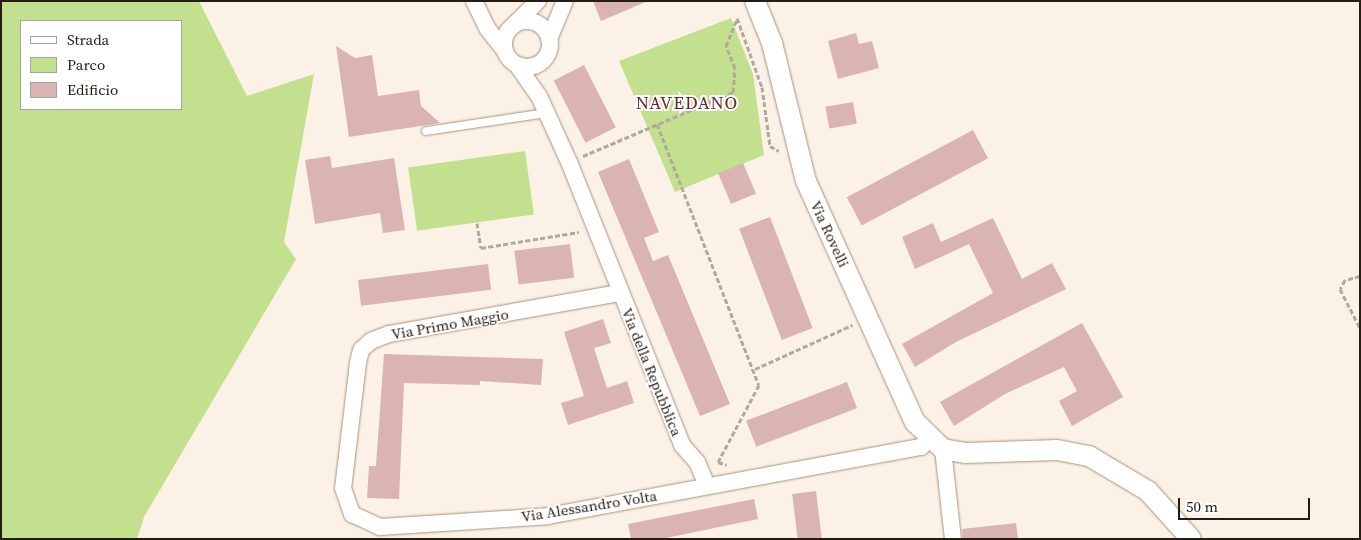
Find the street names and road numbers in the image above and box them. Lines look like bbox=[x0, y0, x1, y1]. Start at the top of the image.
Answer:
street label: Via Rovelli bbox=[807, 198, 853, 270]
street label: Via Primo Maggio bbox=[390, 305, 510, 343]
street label: Via della Repubblica bbox=[618, 305, 686, 439]
street label: Via Alessandro Volta bbox=[520, 486, 658, 526]

